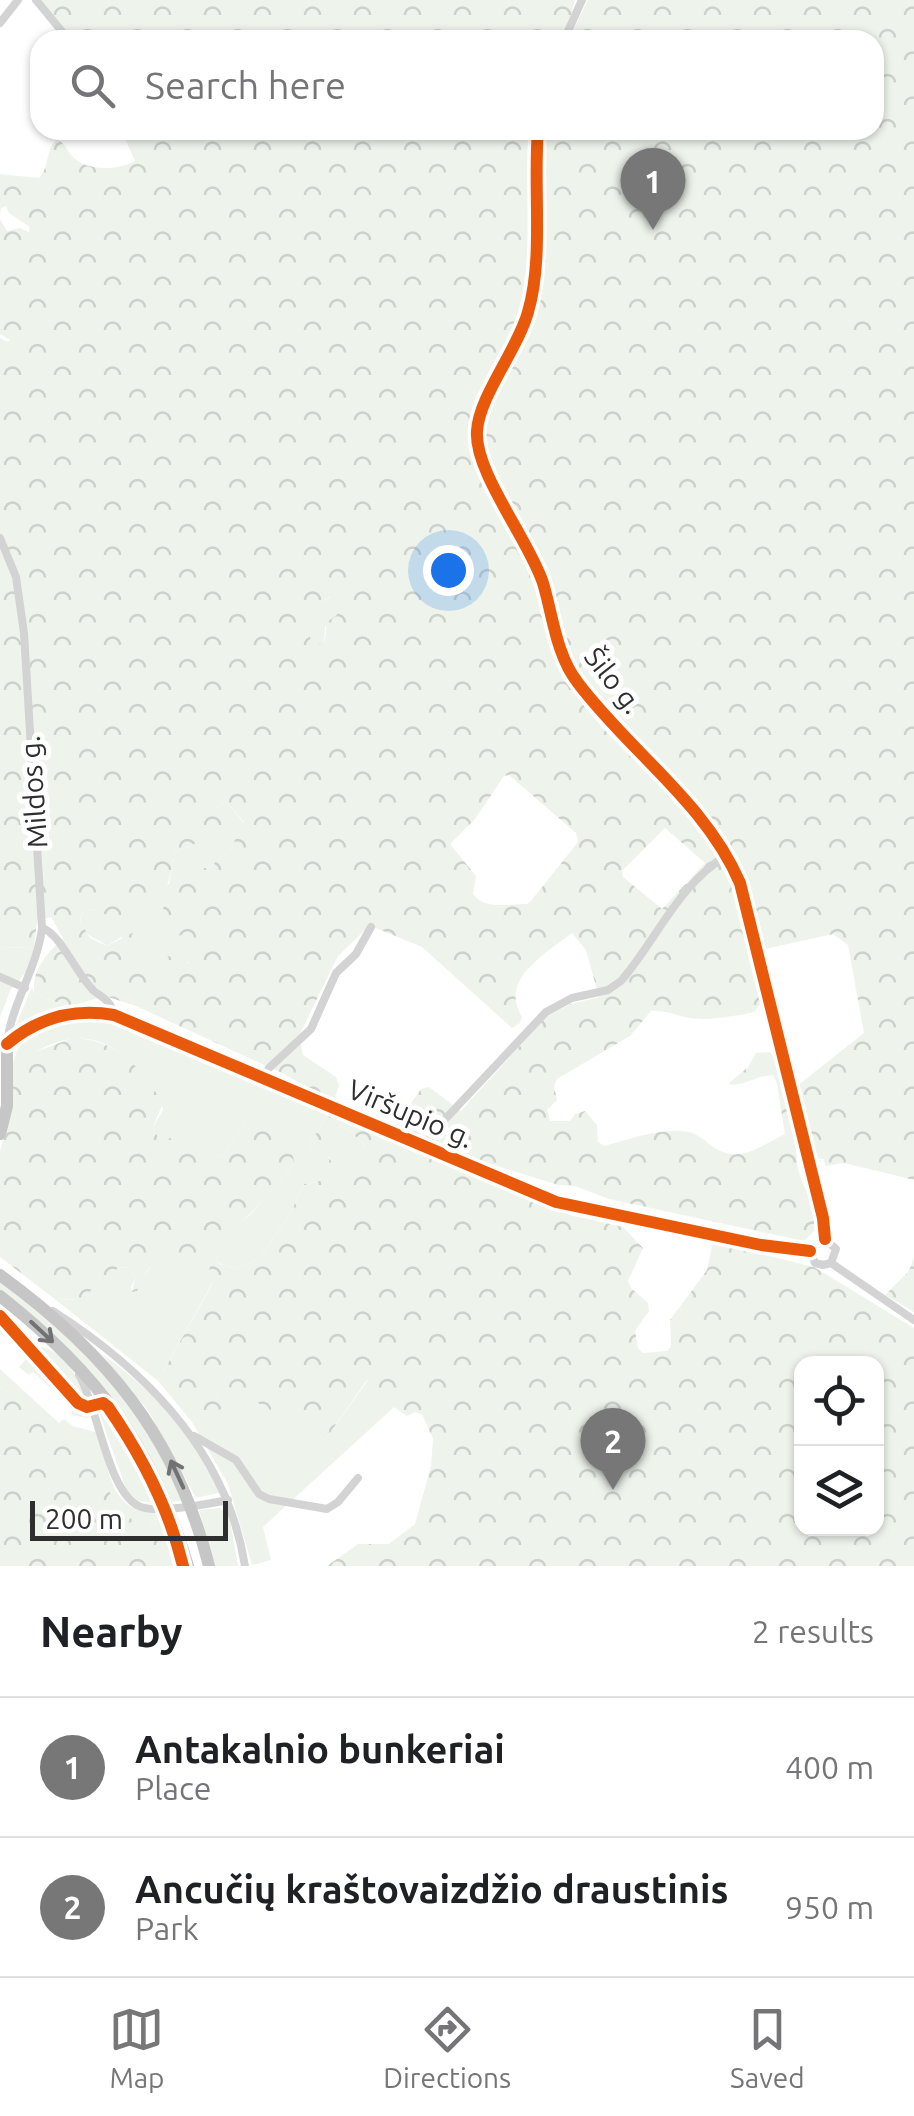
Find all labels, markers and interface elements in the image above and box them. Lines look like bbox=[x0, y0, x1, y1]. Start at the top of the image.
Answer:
search box bbox=[30, 30, 884, 140]
icon: search bbox=[65, 58, 120, 113]
text: Search here bbox=[145, 64, 346, 106]
pin: 1 bbox=[620, 148, 686, 230]
your location bbox=[423, 545, 474, 596]
street label: Šilo g. bbox=[579, 640, 650, 719]
street label: Mildos g. bbox=[14, 735, 52, 849]
street label: Viršupio g. bbox=[344, 1073, 478, 1153]
one-way arrow bbox=[30, 1320, 54, 1344]
map controls bbox=[794, 1356, 884, 1536]
button: locate bbox=[794, 1356, 884, 1446]
pin: 2 bbox=[580, 1408, 646, 1490]
button: layers bbox=[794, 1446, 884, 1536]
one-way arrow bbox=[167, 1459, 185, 1490]
scale bar bbox=[30, 1496, 228, 1540]
text: 200 m bbox=[45, 1503, 123, 1534]
text: Nearby bbox=[40, 1608, 183, 1655]
text: 2 results bbox=[752, 1613, 874, 1649]
text: Antakalnio bunkeriai bbox=[135, 1728, 505, 1770]
text: 1 bbox=[63, 1749, 82, 1785]
text: 400 m bbox=[785, 1749, 874, 1785]
text: Place bbox=[135, 1770, 211, 1806]
text: Ancučių kraštovaizdžio draustinis bbox=[135, 1868, 728, 1910]
text: 2 bbox=[63, 1889, 82, 1925]
text: 950 m bbox=[785, 1889, 874, 1925]
text: Park bbox=[135, 1910, 199, 1946]
tab: Map bbox=[109, 2002, 165, 2093]
tab: Directions bbox=[383, 2002, 511, 2093]
tab: Saved bbox=[730, 2002, 805, 2093]

